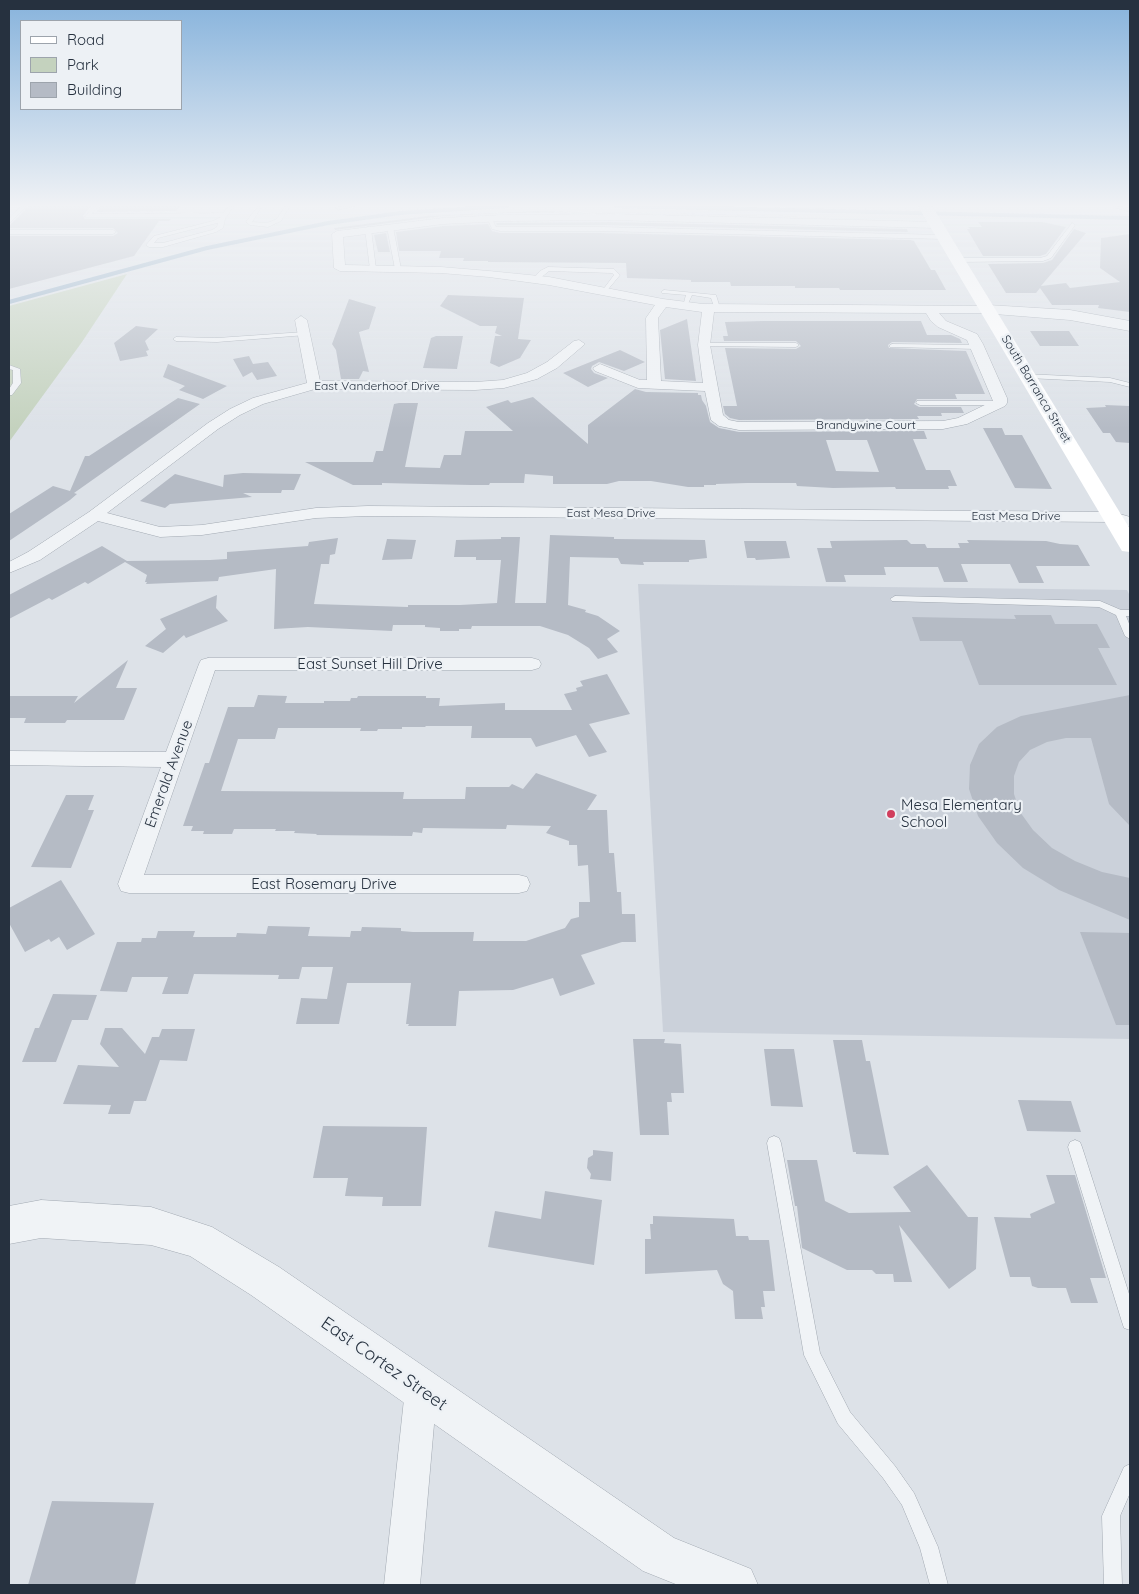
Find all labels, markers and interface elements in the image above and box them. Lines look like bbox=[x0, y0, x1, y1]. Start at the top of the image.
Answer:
legend bbox=[20, 20, 182, 110]
text: Road bbox=[67, 30, 104, 49]
text: Park bbox=[67, 55, 99, 74]
text: Building bbox=[67, 80, 122, 99]
street label: South Barranca Street bbox=[998, 333, 1074, 445]
street label: East Vanderhoof Drive bbox=[314, 379, 440, 393]
street label: Brandywine Court bbox=[816, 418, 916, 432]
street label: East Mesa Drive bbox=[567, 506, 655, 520]
street label: East Mesa Drive bbox=[972, 509, 1060, 523]
street label: East Sunset Hill Drive bbox=[297, 655, 443, 673]
street label: Emerald Avenue bbox=[141, 718, 197, 830]
place label: Mesa Elementary School bbox=[901, 796, 1022, 831]
marker: Mesa Elementary School bbox=[885, 808, 897, 820]
street label: East Rosemary Drive bbox=[251, 875, 397, 893]
street label: East Cortez Street bbox=[317, 1312, 451, 1416]

